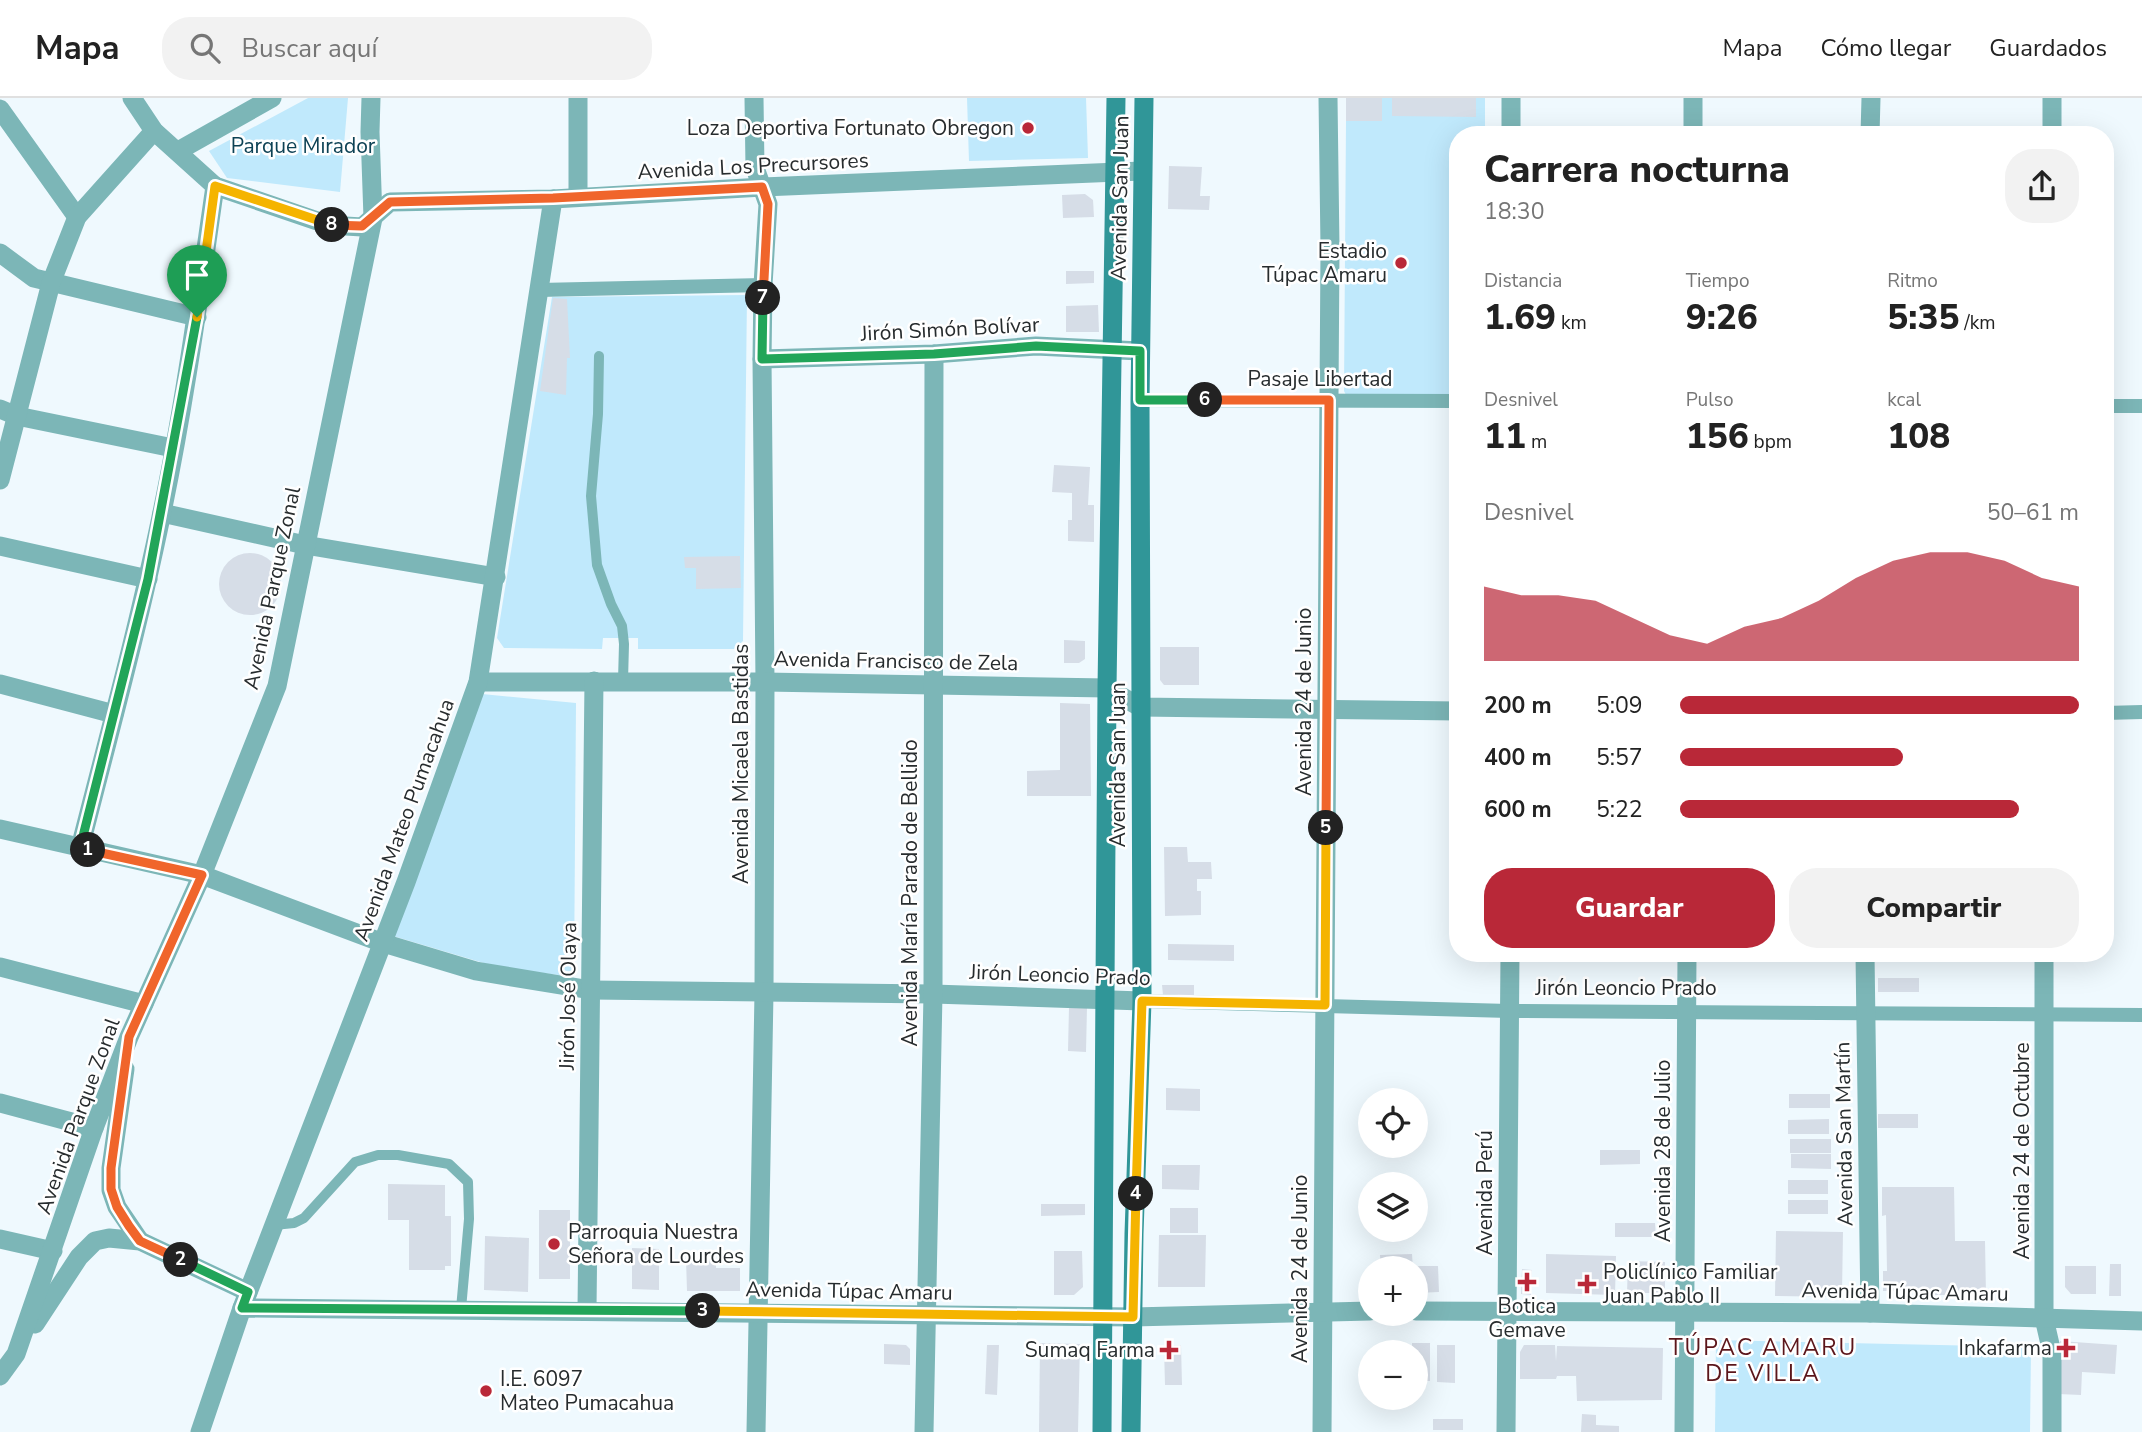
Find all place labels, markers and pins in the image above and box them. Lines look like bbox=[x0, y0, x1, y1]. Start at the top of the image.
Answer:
place label: Loza Deportiva Fortunato Obregon bbox=[687, 114, 1014, 142]
marker: Loza Deportiva Fortunato Obregon bbox=[1020, 120, 1036, 136]
pin: 8 bbox=[314, 208, 350, 242]
place label: Estadio Túpac Amaru bbox=[1262, 237, 1387, 289]
pin bbox=[167, 245, 227, 317]
marker: Estadio Túpac Amaru bbox=[1393, 255, 1409, 271]
pin: 7 bbox=[746, 280, 780, 316]
pin: 6 bbox=[1188, 382, 1222, 418]
pin: 5 bbox=[1308, 810, 1344, 846]
pin: 1 bbox=[70, 832, 106, 868]
pin: 4 bbox=[1118, 1176, 1154, 1212]
place label: Parroquia Nuestra Señora de Lourdes bbox=[568, 1218, 744, 1270]
marker: Parroquia Nuestra Señora de Lourdes bbox=[546, 1236, 562, 1252]
pin: 2 bbox=[164, 1242, 198, 1278]
place label: Policlínico Familiar Juan Pablo II bbox=[1602, 1258, 1778, 1310]
marker: Botica Gemave bbox=[1519, 1274, 1535, 1290]
marker: Policlínico Familiar Juan Pablo II bbox=[1577, 1274, 1597, 1294]
place label: Botica Gemave bbox=[1488, 1292, 1566, 1344]
pin: 3 bbox=[686, 1294, 720, 1328]
place label: Inkafarma bbox=[1959, 1334, 2052, 1362]
place label: Sumaq Farma bbox=[1025, 1336, 1155, 1364]
marker: Inkafarma bbox=[2058, 1340, 2074, 1356]
marker: Sumaq Farma bbox=[1161, 1342, 1177, 1358]
place label: I.E. 6097 Mateo Pumacahua bbox=[500, 1365, 674, 1417]
marker: I.E. 6097 Mateo Pumacahua bbox=[478, 1383, 494, 1399]

